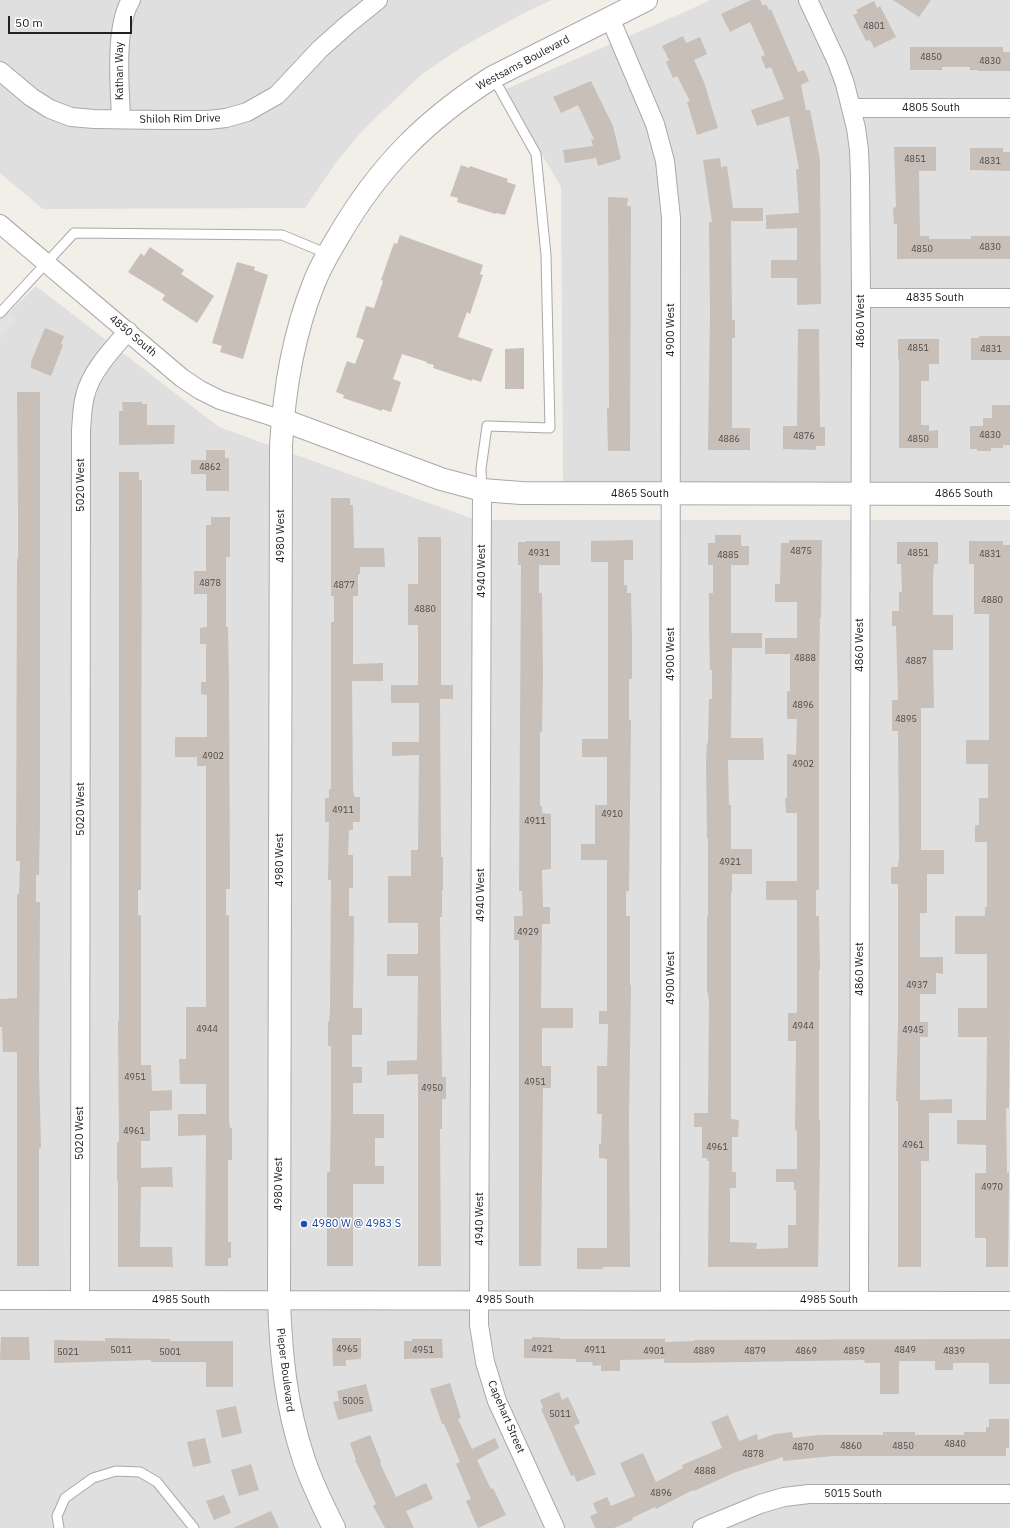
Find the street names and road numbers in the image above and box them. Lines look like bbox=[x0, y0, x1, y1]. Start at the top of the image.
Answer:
street label: Westsams Boulevard bbox=[474, 33, 572, 93]
street label: Kathan Way bbox=[113, 42, 127, 100]
street label: 4805 South bbox=[902, 101, 960, 115]
street label: Shiloh Rim Drive bbox=[139, 112, 221, 126]
street label: 4835 South bbox=[906, 291, 964, 305]
street label: 4860 West bbox=[854, 294, 868, 348]
street label: 4900 West bbox=[664, 303, 678, 357]
street label: 4850 South bbox=[107, 312, 159, 360]
street label: 5020 West bbox=[74, 458, 88, 512]
street label: 4865 South bbox=[611, 487, 669, 501]
street label: 4865 South bbox=[935, 487, 993, 501]
street label: 4980 West bbox=[274, 509, 288, 563]
street label: 4940 West bbox=[475, 544, 489, 598]
street label: 4860 West bbox=[853, 618, 867, 672]
street label: 4900 West bbox=[664, 627, 678, 681]
street label: 5020 West bbox=[74, 782, 88, 836]
street label: 4980 West bbox=[273, 833, 287, 887]
street label: 4940 West bbox=[474, 868, 488, 922]
street label: 4860 West bbox=[853, 942, 867, 996]
street label: 4900 West bbox=[664, 951, 678, 1005]
street label: 5020 West bbox=[73, 1106, 87, 1160]
street label: 4980 West bbox=[272, 1157, 286, 1211]
street label: 4940 West bbox=[473, 1192, 487, 1246]
street label: 4985 South bbox=[152, 1293, 210, 1307]
street label: 4985 South bbox=[476, 1293, 534, 1307]
street label: 4985 South bbox=[800, 1293, 858, 1307]
street label: Pieper Boulevard bbox=[273, 1327, 297, 1413]
street label: Capehart Street bbox=[485, 1379, 527, 1455]
street label: 5015 South bbox=[824, 1487, 882, 1501]

